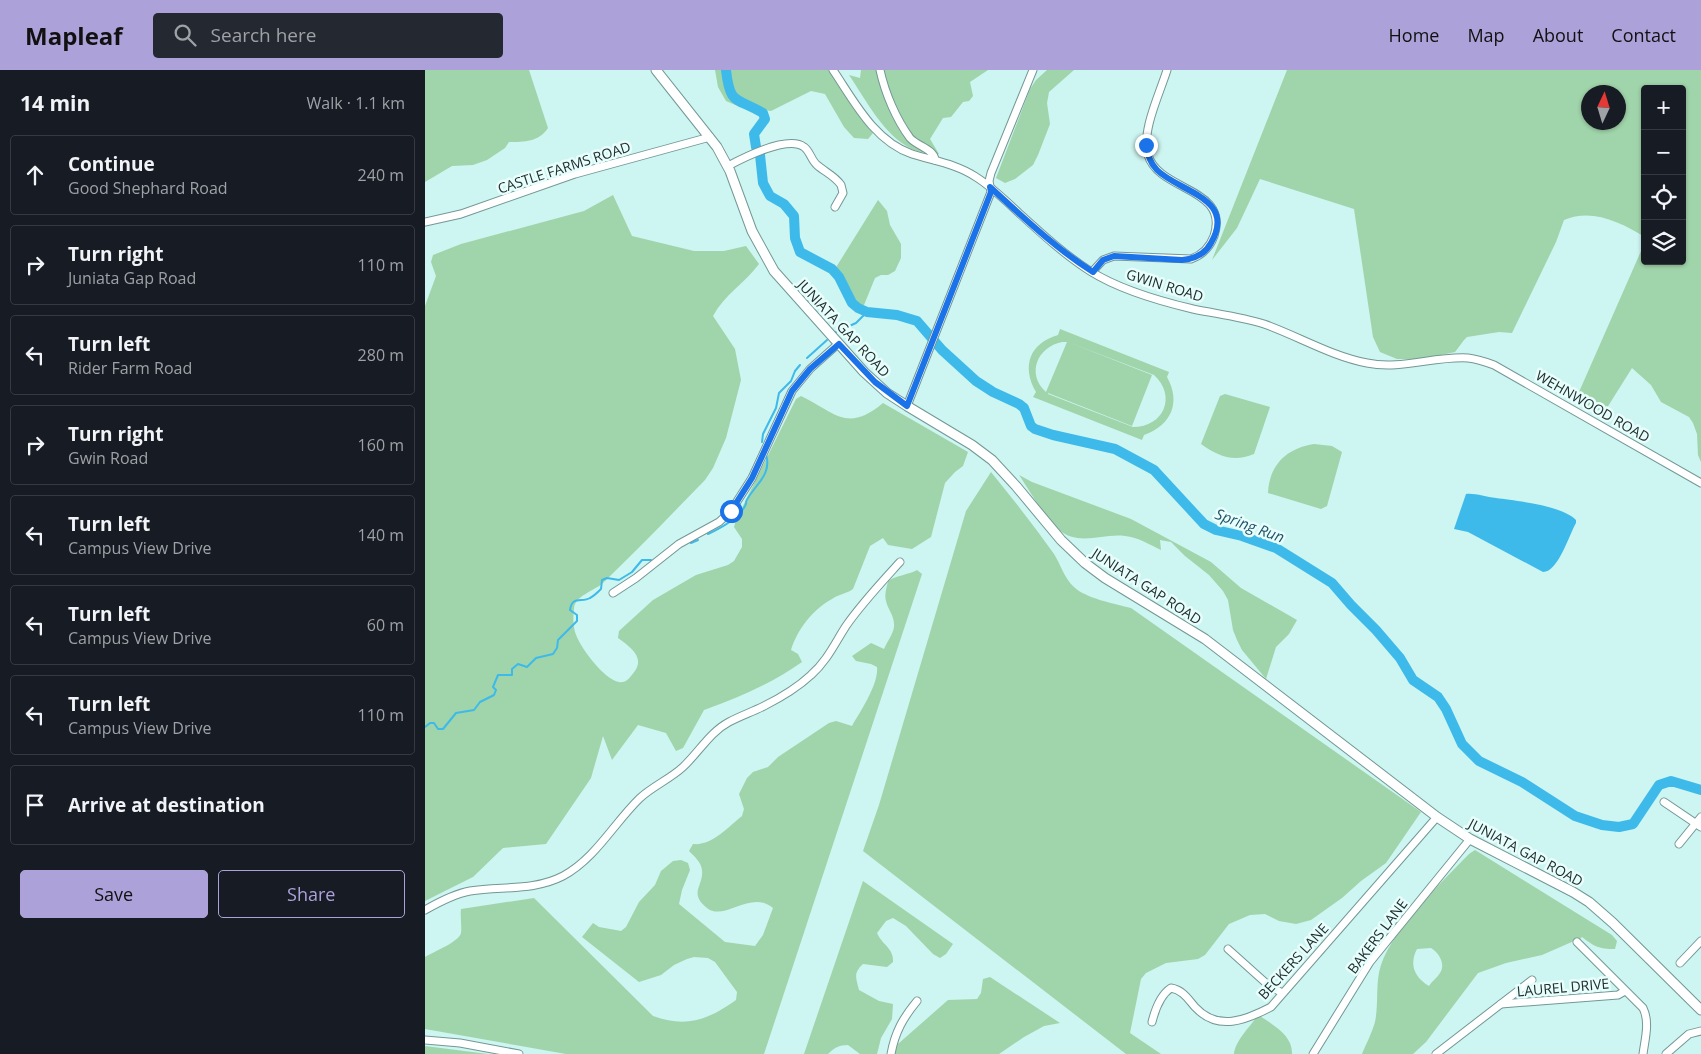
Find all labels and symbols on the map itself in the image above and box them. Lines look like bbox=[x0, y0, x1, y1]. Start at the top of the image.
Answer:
north arrow bbox=[1581, 85, 1626, 130]
route end bbox=[1135, 134, 1158, 157]
street label: CASTLE FARMS ROAD bbox=[495, 136, 633, 198]
street label: GWIN ROAD bbox=[1124, 264, 1206, 306]
street label: JUNIATA GAP ROAD bbox=[792, 274, 894, 381]
street label: WEHNWOOD ROAD bbox=[1533, 366, 1653, 446]
route start bbox=[720, 500, 743, 523]
water label: Spring Run bbox=[1213, 503, 1287, 547]
street label: JUNIATA GAP ROAD bbox=[1087, 542, 1205, 629]
street label: JUNIATA GAP ROAD bbox=[1464, 813, 1587, 890]
street label: BAKERS LANE bbox=[1343, 895, 1411, 977]
street label: BECKERS LANE bbox=[1254, 919, 1332, 1003]
street label: LAUREL DRIVE bbox=[1516, 974, 1610, 1000]

